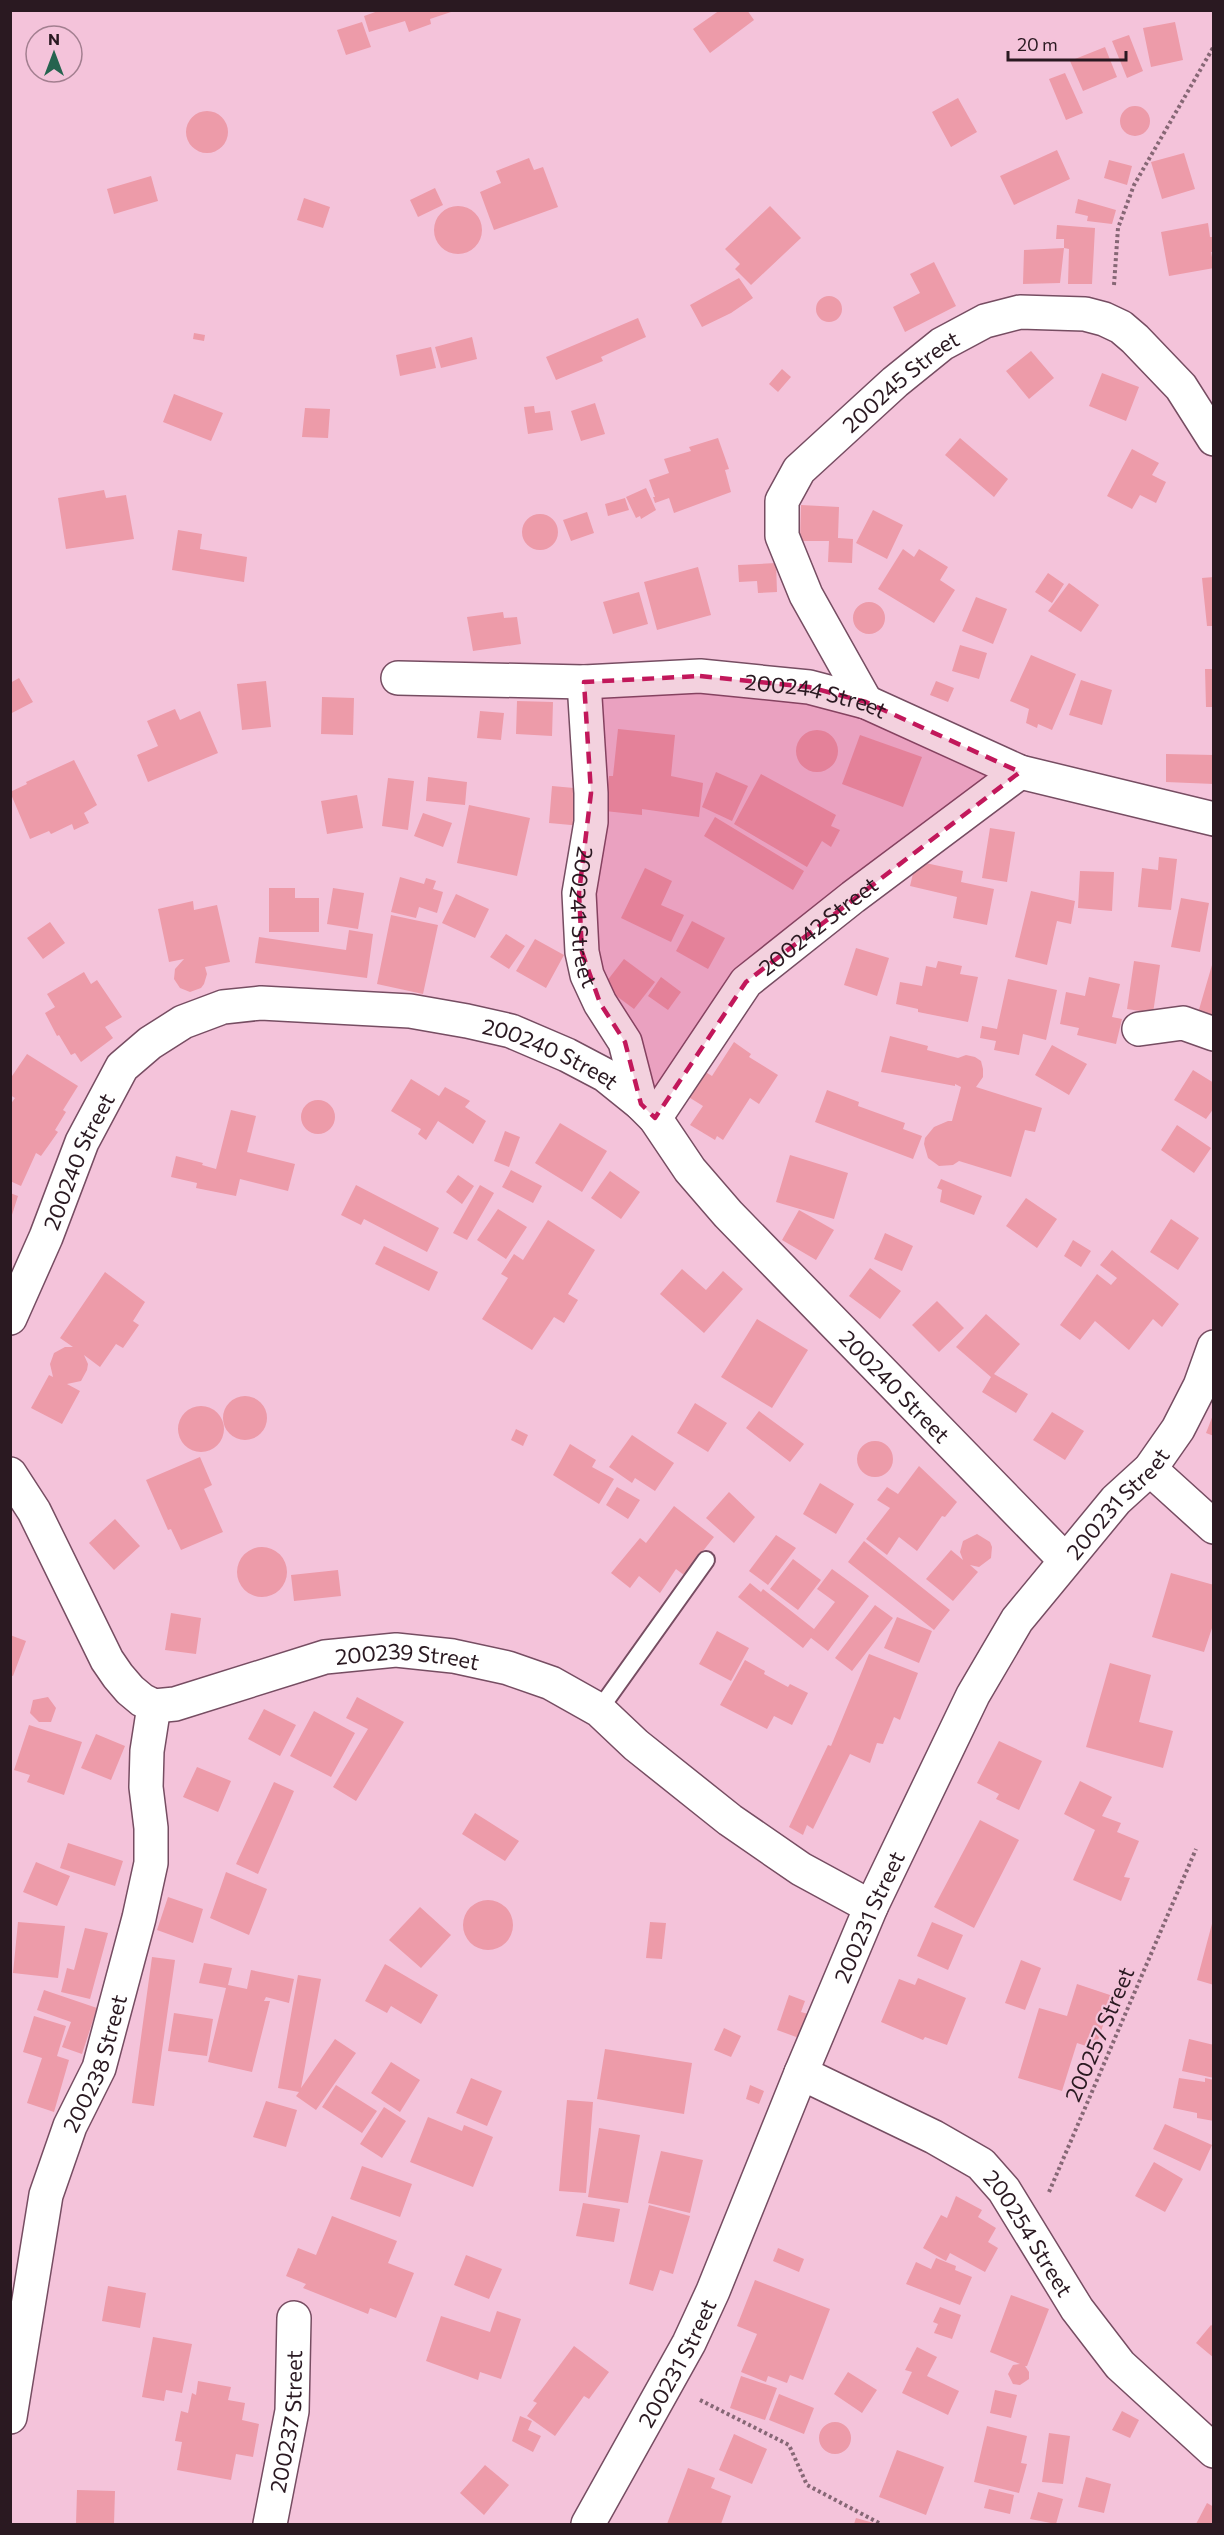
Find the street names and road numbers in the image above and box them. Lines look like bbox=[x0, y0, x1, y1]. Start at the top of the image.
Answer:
street label: 200245 Street bbox=[836, 324, 963, 438]
street label: 200244 Street bbox=[743, 667, 892, 723]
street label: 200241 Street bbox=[565, 845, 604, 991]
street label: 200242 Street bbox=[753, 870, 883, 981]
street label: 200240 Street bbox=[480, 1011, 624, 1094]
street label: 200240 Street bbox=[37, 1088, 119, 1233]
street label: 200240 Street bbox=[835, 1324, 956, 1448]
street label: 200231 Street bbox=[1060, 1442, 1174, 1564]
street label: 200239 Street bbox=[334, 1636, 482, 1675]
street label: 200231 Street bbox=[827, 1846, 910, 1986]
street label: 200257 Street bbox=[1059, 1963, 1139, 2105]
street label: 200238 Street bbox=[56, 1991, 132, 2136]
street label: 200254 Street bbox=[979, 2164, 1079, 2301]
street label: 200231 Street bbox=[631, 2294, 721, 2432]
street label: 200237 Street bbox=[263, 2350, 307, 2495]

